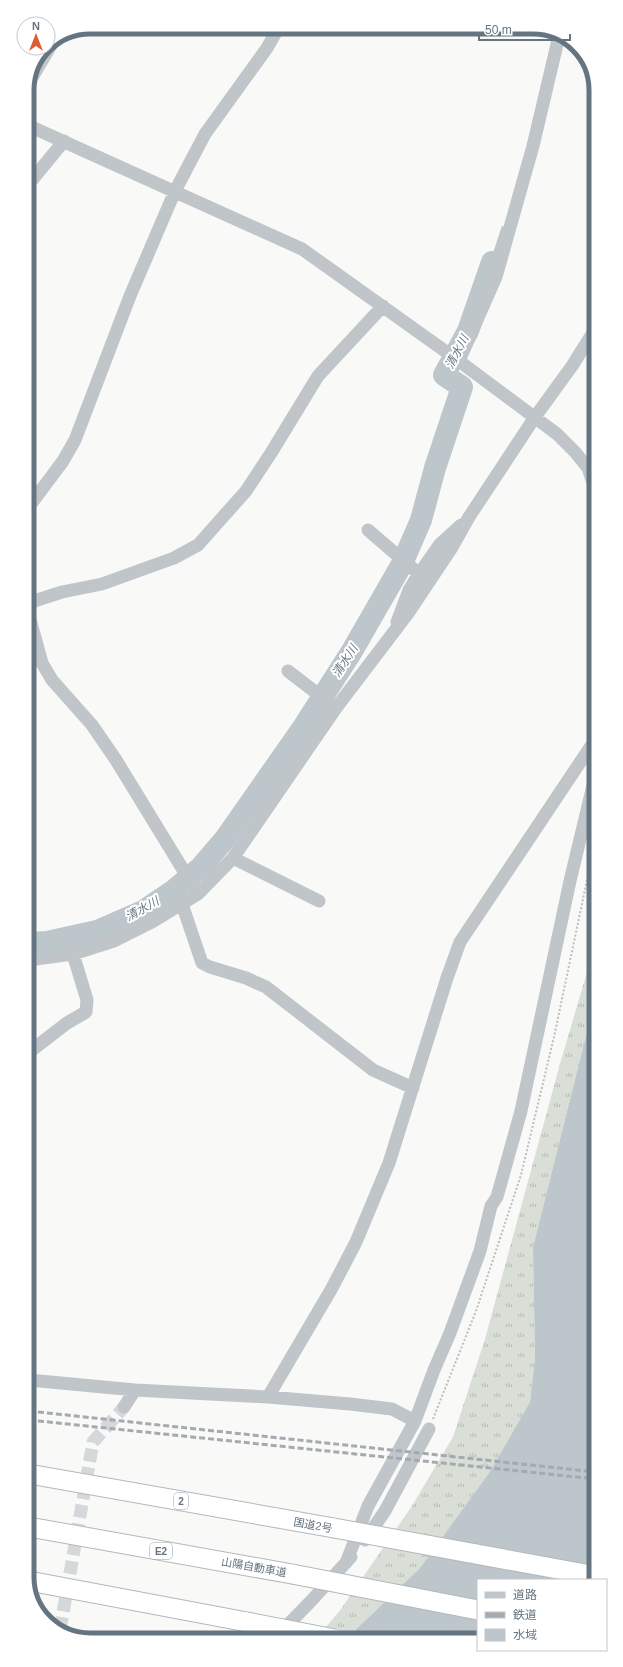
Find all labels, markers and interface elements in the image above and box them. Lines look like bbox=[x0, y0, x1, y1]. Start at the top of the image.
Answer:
north arrow bbox=[16, 16, 56, 56]
scale bar bbox=[479, 16, 570, 42]
text: N bbox=[32, 20, 40, 32]
text: 50 m bbox=[485, 23, 512, 37]
water label: 清水川 bbox=[442, 331, 473, 371]
water label: 清水川 bbox=[329, 640, 362, 680]
water label: 清水川 bbox=[123, 893, 163, 924]
road number: 2 bbox=[174, 1493, 188, 1509]
street label: 国道2号 bbox=[293, 1516, 333, 1534]
road number: E2 bbox=[150, 1543, 172, 1559]
street label: 山陽自動車道 bbox=[220, 1555, 288, 1579]
legend bbox=[477, 1579, 607, 1651]
text: 道路 bbox=[513, 1588, 537, 1602]
text: 鉄道 bbox=[513, 1608, 537, 1622]
text: 水域 bbox=[513, 1628, 537, 1642]

